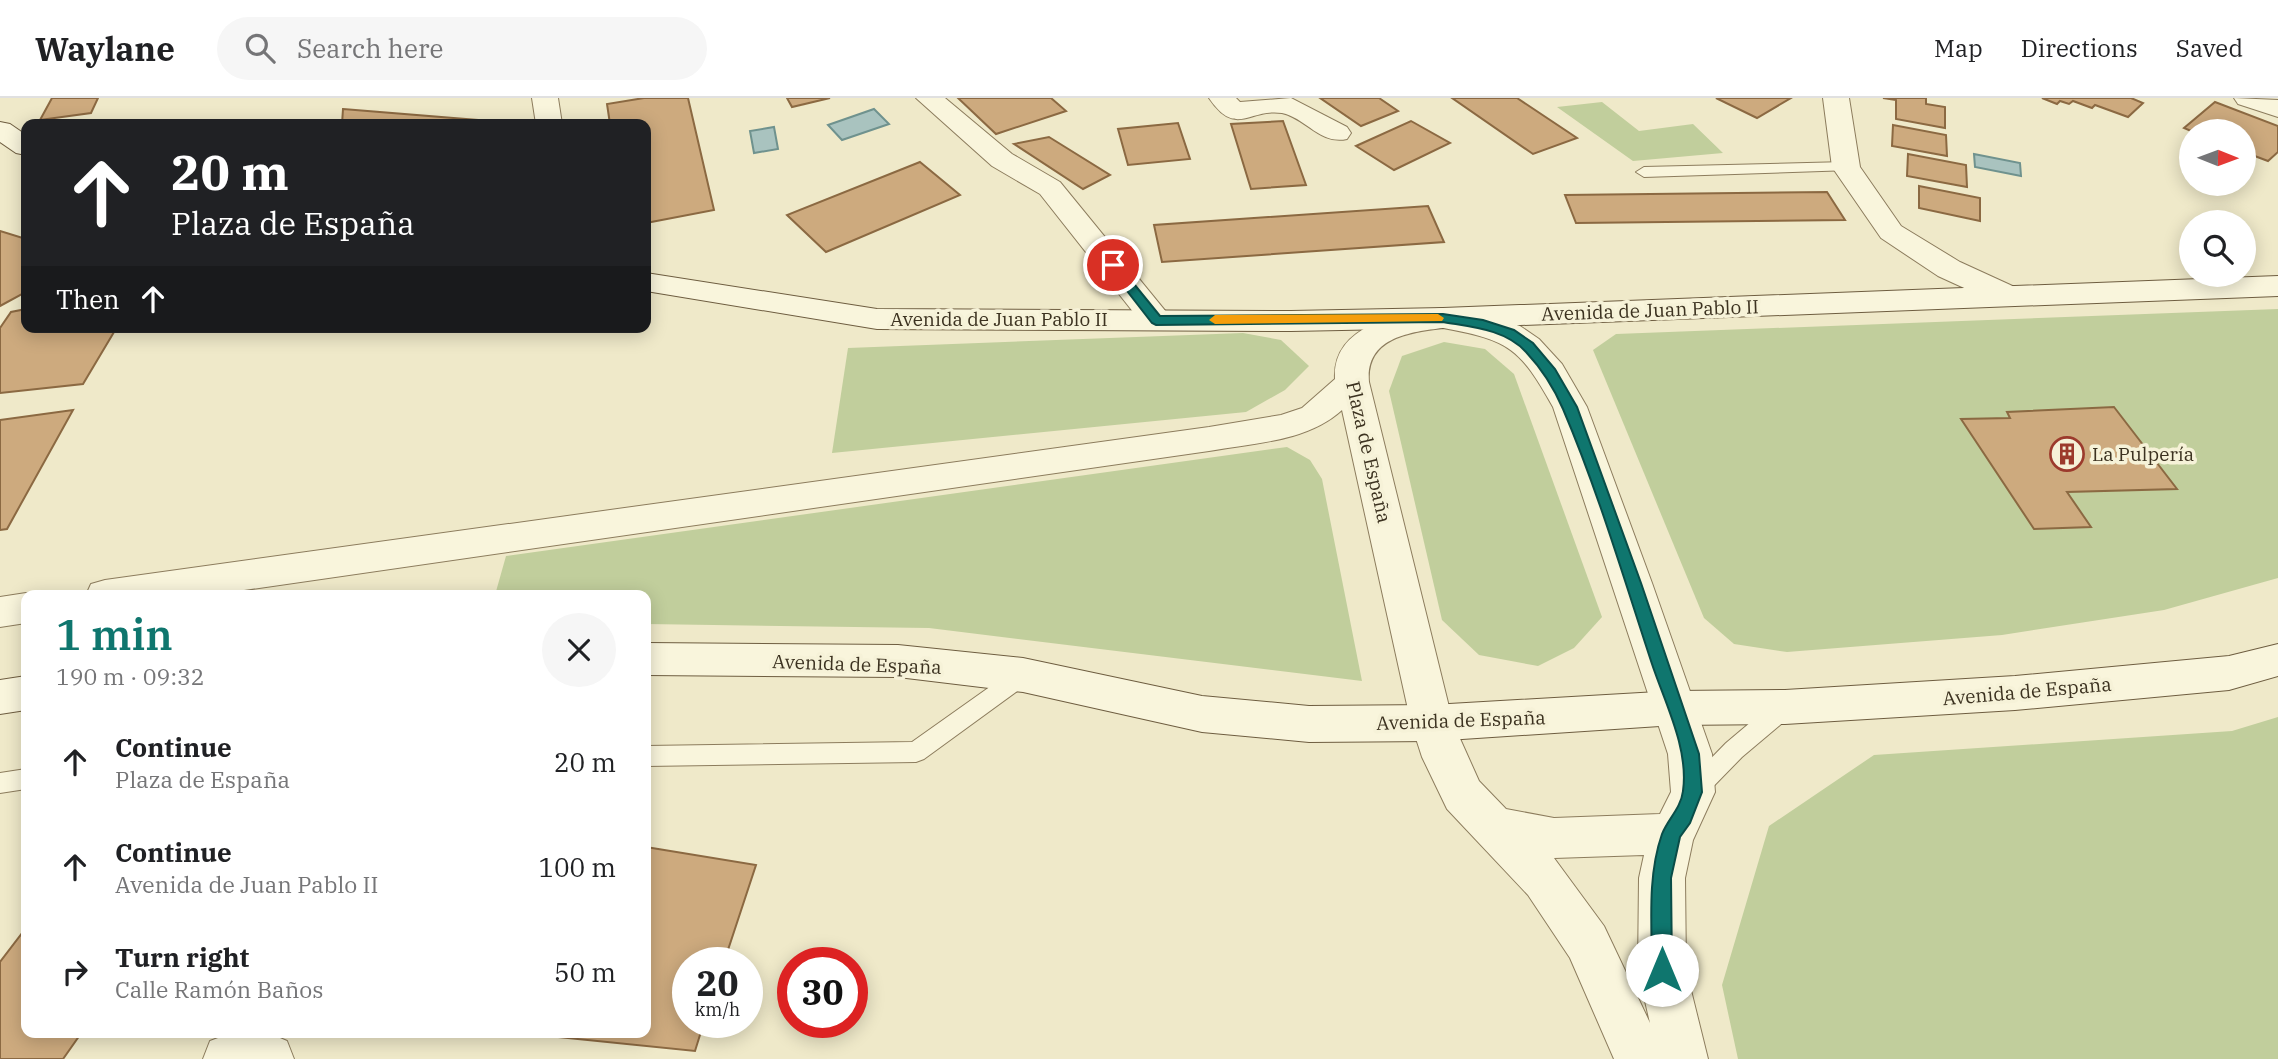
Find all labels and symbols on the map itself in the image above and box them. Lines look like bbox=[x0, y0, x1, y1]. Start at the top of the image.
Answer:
north arrow bbox=[2179, 119, 2256, 196]
pin bbox=[1083, 235, 1143, 295]
street label: Avenida de Juan Pablo II bbox=[1541, 294, 1759, 326]
street label: Avenida de Juan Pablo II bbox=[890, 307, 1108, 331]
street label: Plaza de España bbox=[1341, 379, 1397, 525]
building icon: La Pulpería bbox=[2048, 435, 2086, 473]
place label: La Pulpería bbox=[2092, 442, 2194, 466]
street label: Avenida de España bbox=[772, 649, 942, 679]
street label: Avenida de España bbox=[1942, 672, 2112, 710]
street label: Avenida de España bbox=[1376, 705, 1546, 735]
position arrow bbox=[1625, 933, 1699, 1007]
speed limit sign: 30 bbox=[777, 947, 868, 1038]

